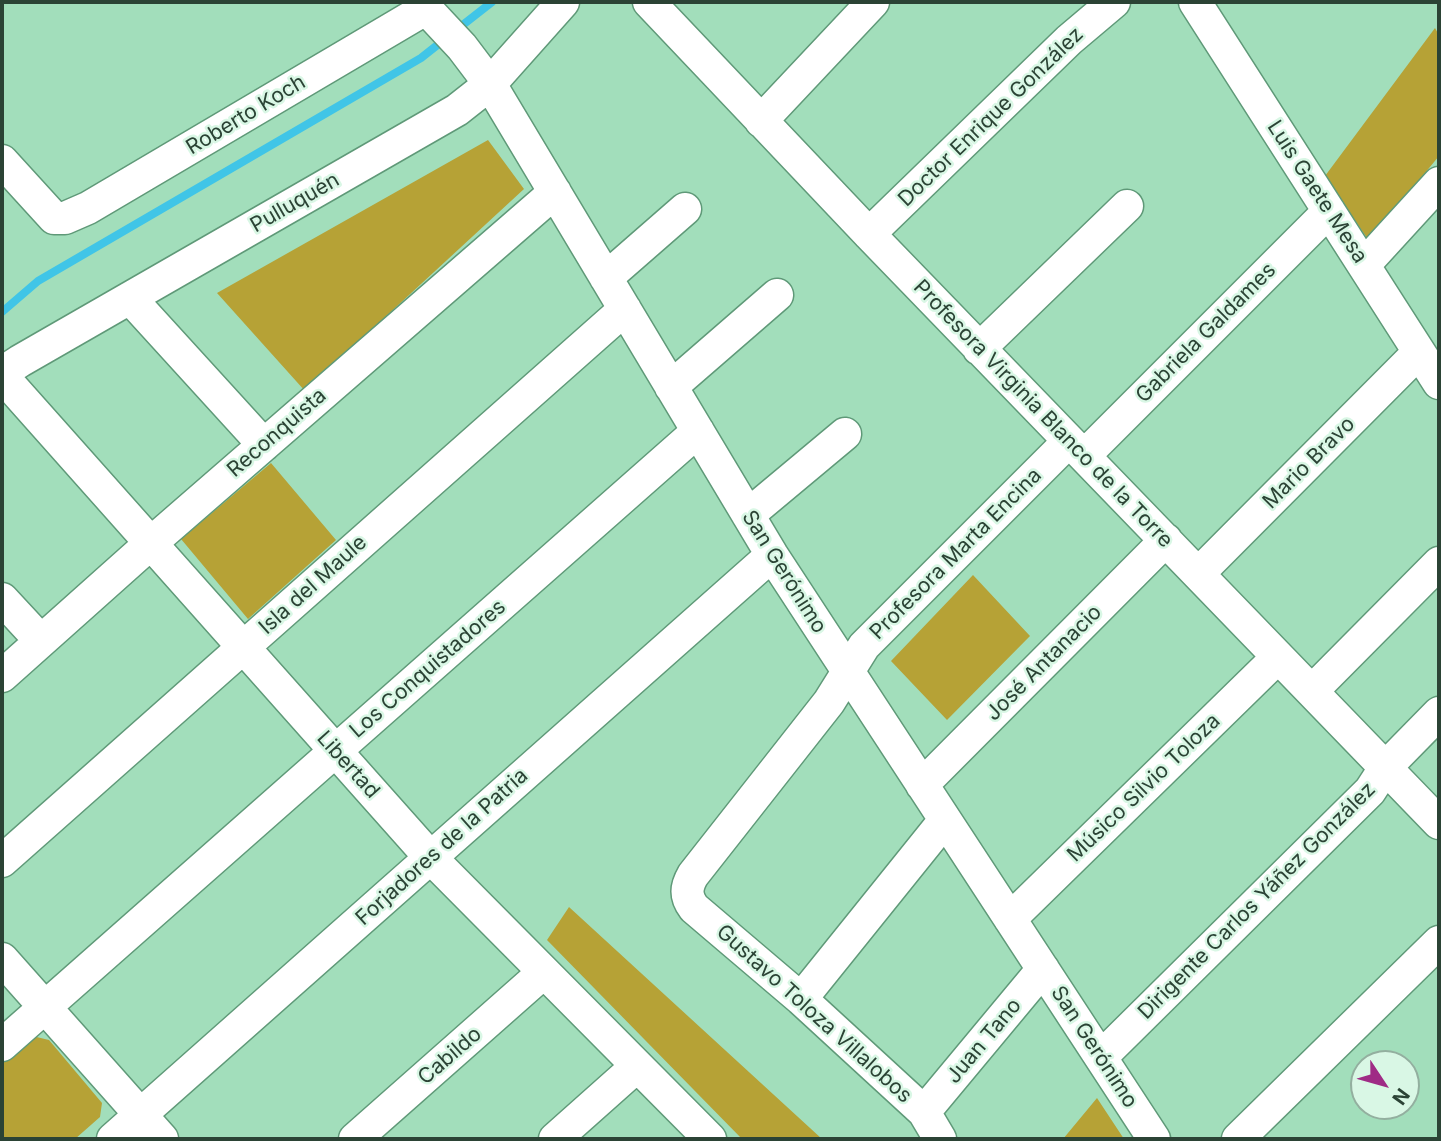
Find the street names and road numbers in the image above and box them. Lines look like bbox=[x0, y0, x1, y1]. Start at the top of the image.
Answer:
street label: Doctor Enrique González bbox=[893, 22, 1089, 212]
street label: Roberto Koch bbox=[182, 70, 310, 160]
street label: Luis Gaete Mesa bbox=[1262, 116, 1372, 268]
street label: Pulluquén bbox=[246, 168, 344, 238]
street label: Gabriela Galdames bbox=[1131, 258, 1281, 408]
street label: Profesora Virginia Blanco de la Torre bbox=[908, 275, 1178, 553]
street label: Reconquista bbox=[222, 383, 332, 483]
street label: Mario Bravo bbox=[1258, 412, 1360, 514]
street label: Profesora Marta Encina bbox=[865, 463, 1047, 645]
street label: San Gerónimo bbox=[736, 506, 832, 638]
street label: Isla del Maule bbox=[254, 530, 372, 640]
street label: Los Conquistadores bbox=[345, 594, 511, 744]
street label: José Antanacio bbox=[981, 600, 1107, 726]
street label: Músico Silvio Toloza bbox=[1062, 709, 1226, 867]
street label: Libertad bbox=[311, 726, 385, 804]
street label: Forjadores de la Patria bbox=[351, 763, 533, 931]
street label: Dirigente Carlos Yáñez González bbox=[1133, 777, 1381, 1025]
street label: Gustavo Toloza Villalobos bbox=[711, 920, 917, 1108]
street label: San Gerónimo bbox=[1045, 981, 1143, 1113]
street label: Juan Tano bbox=[941, 993, 1027, 1089]
street label: Cabildo bbox=[413, 1022, 487, 1090]

